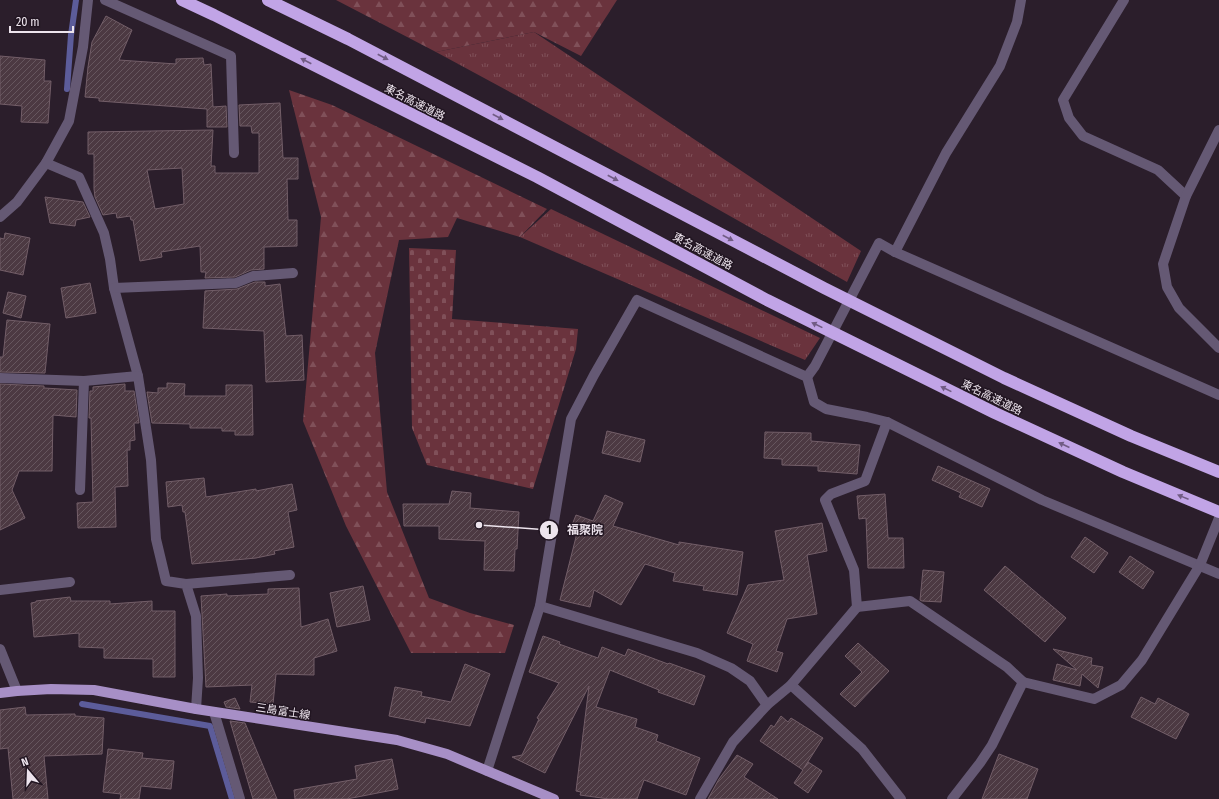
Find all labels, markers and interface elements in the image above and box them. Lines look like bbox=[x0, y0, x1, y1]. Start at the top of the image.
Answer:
scale bar bbox=[10, 8, 73, 34]
text: 20 m bbox=[16, 15, 40, 29]
one-way arrow bbox=[377, 54, 388, 60]
one-way arrow bbox=[301, 58, 312, 65]
street label: 東名高速道路 bbox=[382, 82, 447, 123]
one-way arrow bbox=[492, 114, 504, 121]
one-way arrow bbox=[607, 174, 619, 181]
street label: 東名高速道路 bbox=[671, 230, 735, 273]
one-way arrow bbox=[722, 235, 734, 241]
one-way arrow bbox=[812, 322, 823, 328]
street label: 東名高速道路 bbox=[959, 377, 1024, 418]
one-way arrow bbox=[941, 386, 952, 392]
one-way arrow bbox=[1058, 442, 1069, 448]
one-way arrow bbox=[1176, 493, 1188, 499]
callout: 福聚院 bbox=[539, 518, 611, 542]
text: 1 bbox=[546, 523, 552, 537]
text: 福聚院 bbox=[567, 523, 603, 537]
street label: 三島富士線 bbox=[255, 701, 311, 722]
north arrow bbox=[8, 751, 48, 791]
text: N bbox=[20, 755, 30, 769]

